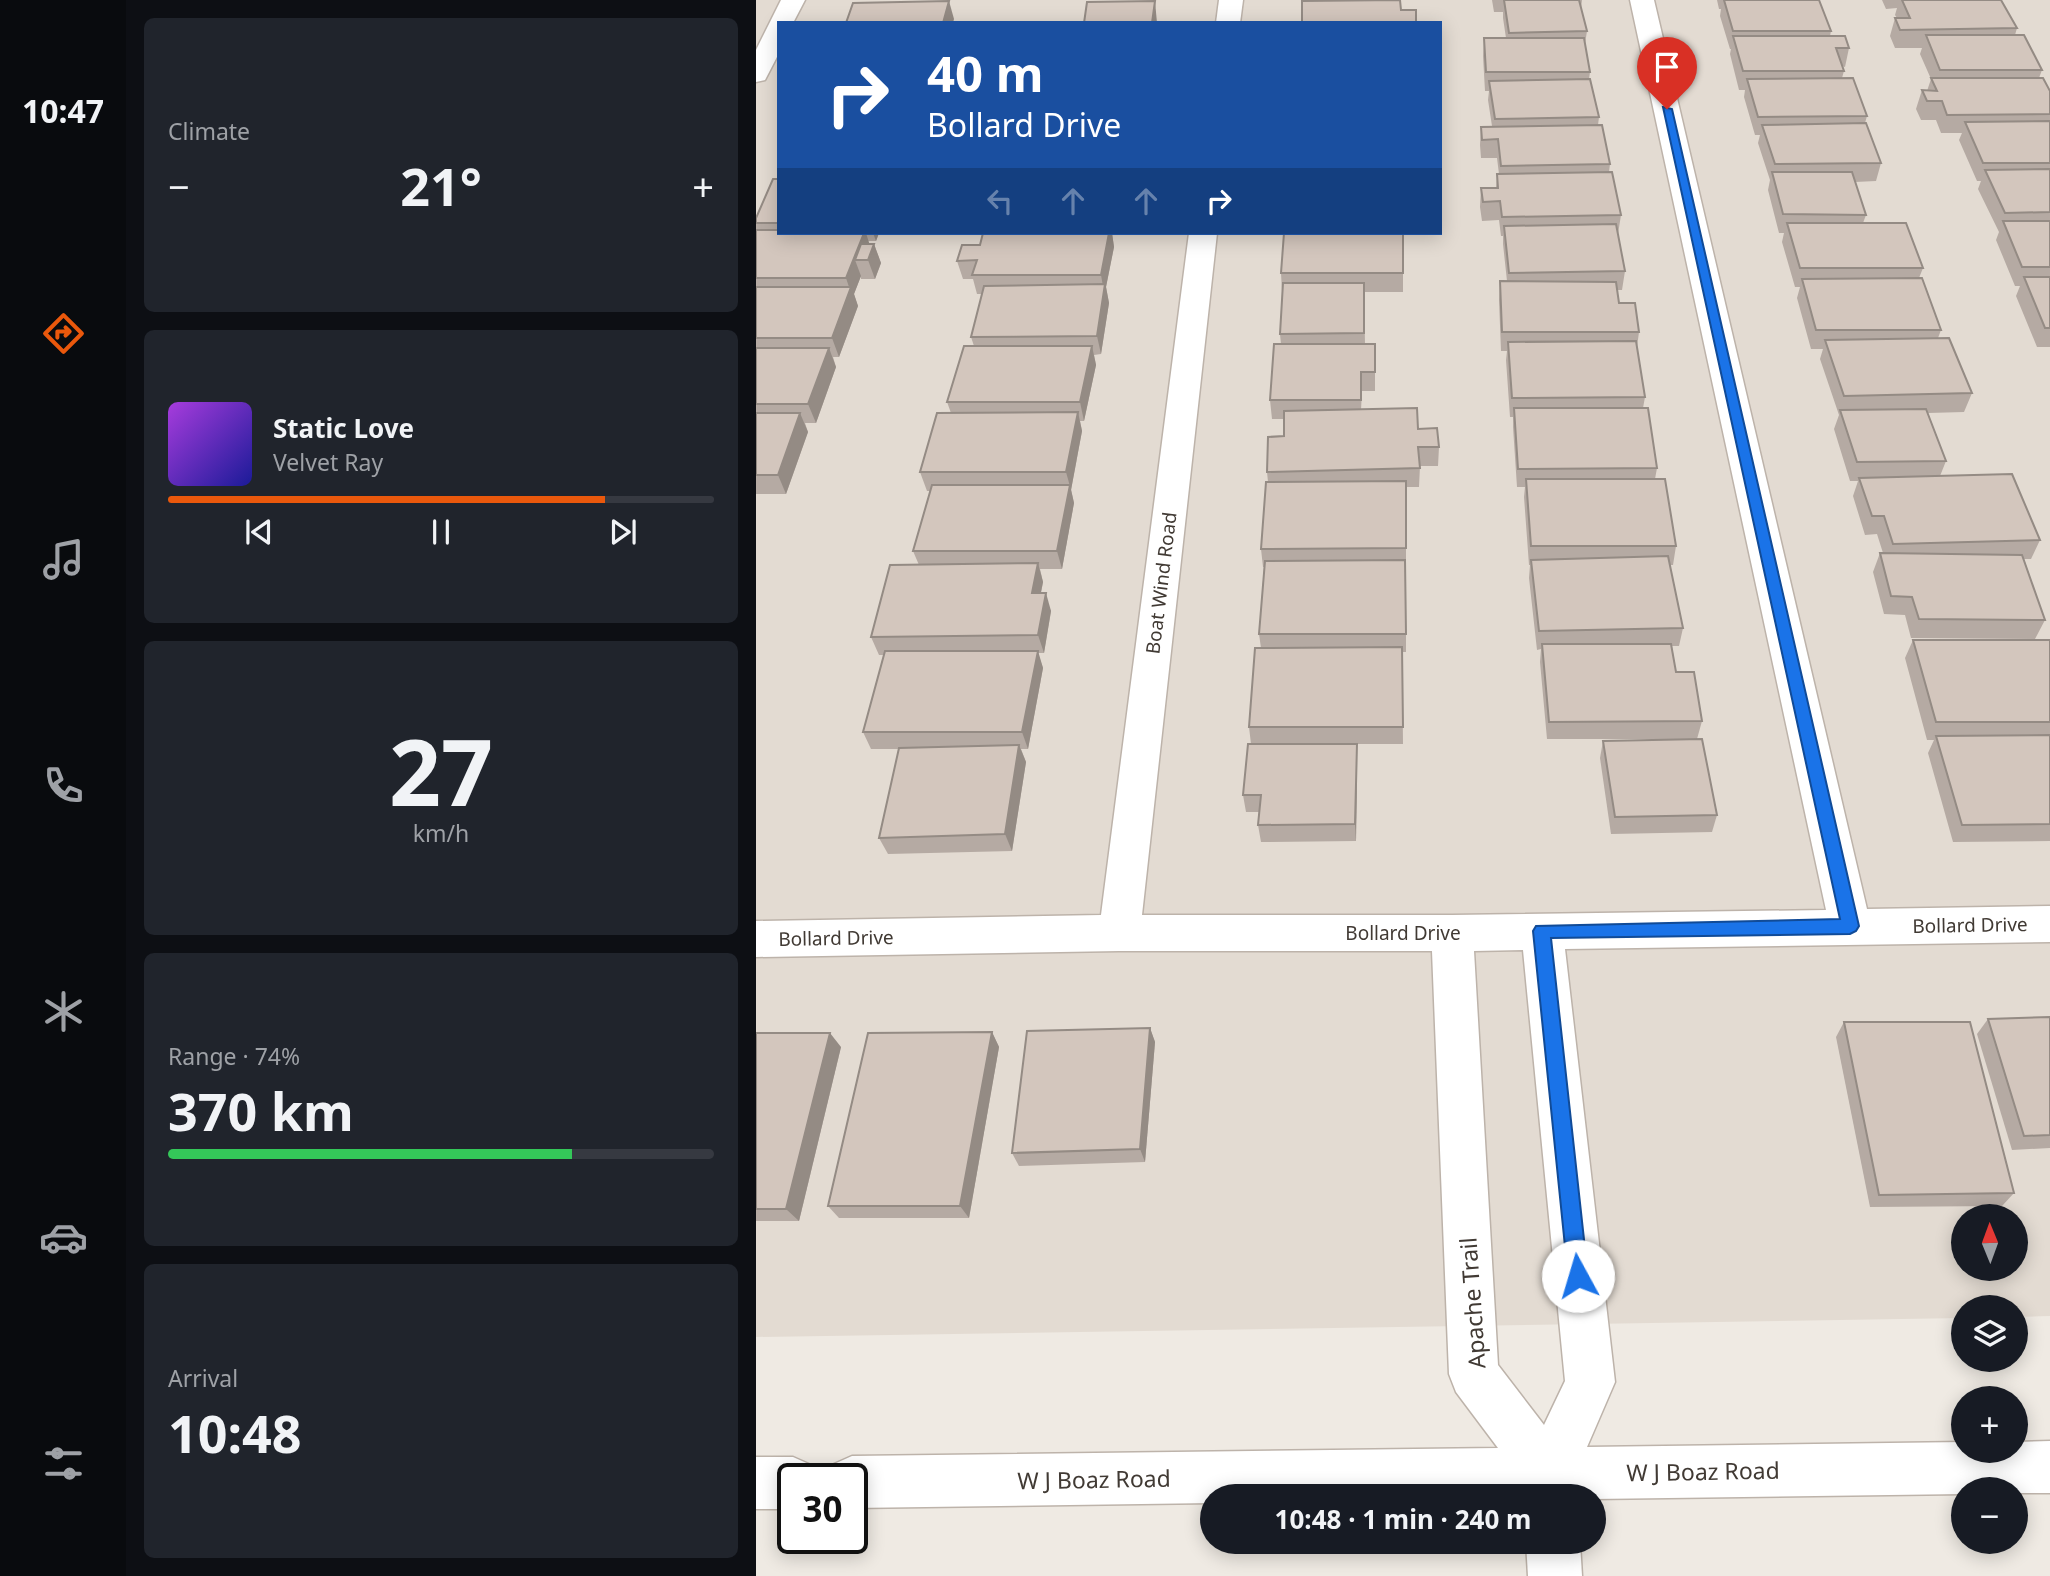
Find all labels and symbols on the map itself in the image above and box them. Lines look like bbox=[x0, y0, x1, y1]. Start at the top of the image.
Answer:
pin bbox=[1637, 37, 1697, 109]
street label: Boat Wind Road bbox=[1139, 510, 1183, 656]
street label: Bollard Drive bbox=[1912, 911, 2028, 939]
street label: Bollard Drive bbox=[1345, 920, 1461, 946]
street label: Bollard Drive bbox=[778, 924, 894, 952]
north arrow bbox=[1951, 1204, 2028, 1281]
street label: Apache Trail bbox=[1451, 1236, 1493, 1370]
position arrow bbox=[1541, 1239, 1615, 1313]
street label: W J Boaz Road bbox=[1626, 1454, 1780, 1488]
street label: W J Boaz Road bbox=[1017, 1462, 1171, 1496]
speed limit sign: 30 bbox=[777, 1463, 868, 1554]

